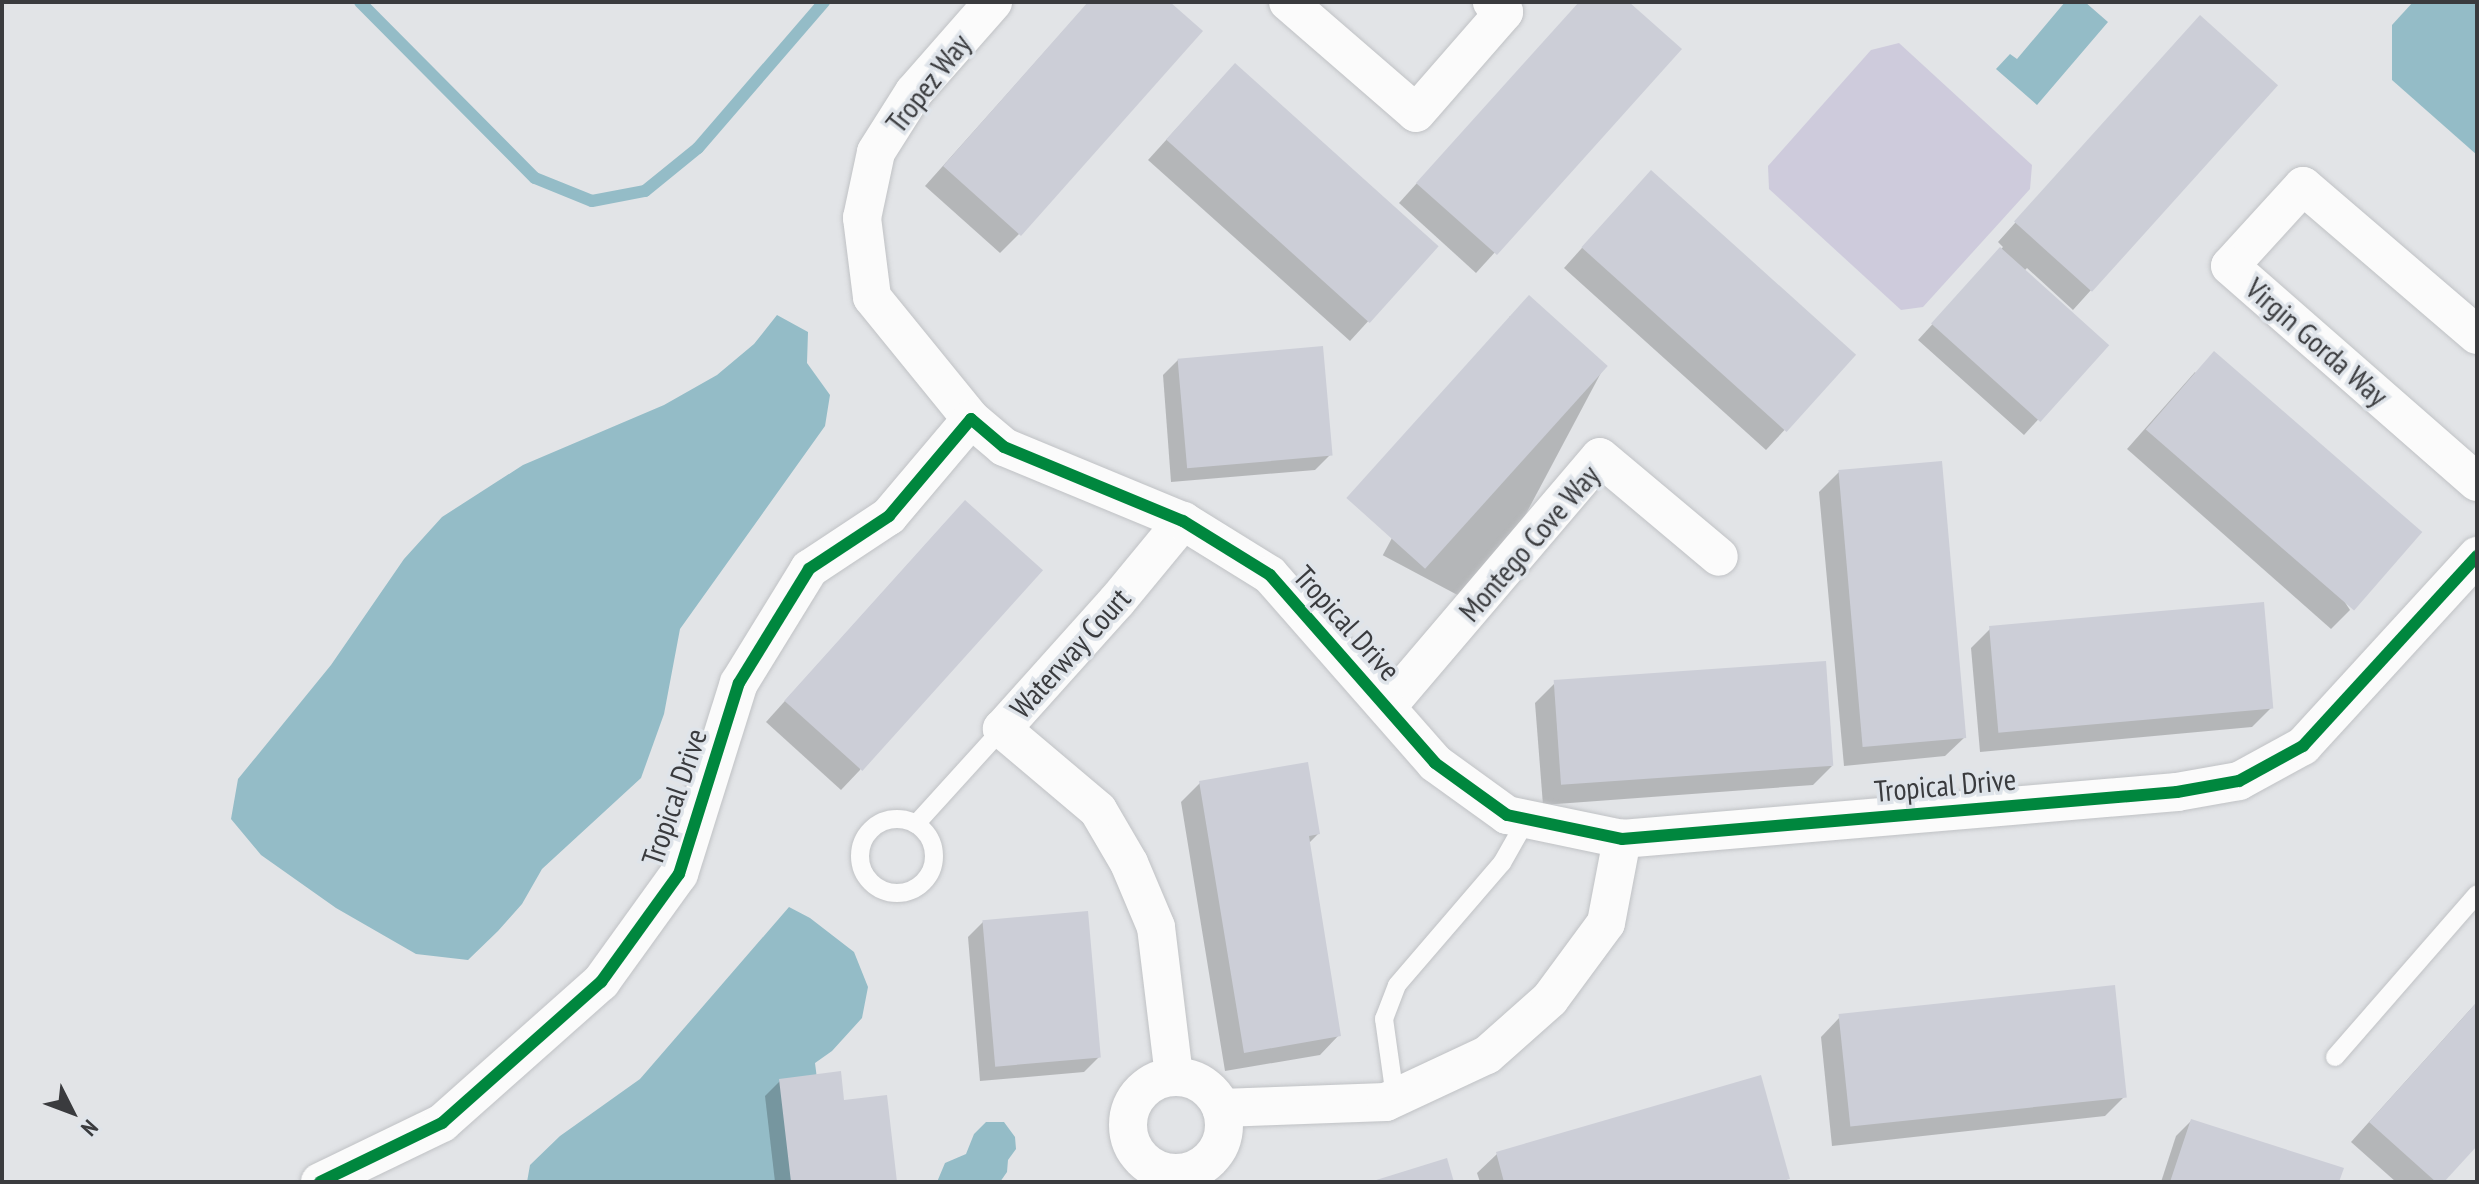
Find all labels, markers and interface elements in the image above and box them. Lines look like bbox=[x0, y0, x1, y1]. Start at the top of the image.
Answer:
street label: Tropez Way bbox=[878, 26, 978, 140]
street label: Virgin Gorda Way bbox=[2238, 270, 2396, 414]
street label: Montego Cove Way bbox=[1451, 457, 1607, 629]
street label: Tropical Drive bbox=[1286, 558, 1408, 688]
street label: Waterway Court bbox=[1002, 580, 1138, 726]
street label: Tropical Drive bbox=[634, 724, 714, 870]
street label: Tropical Drive bbox=[1873, 761, 2017, 809]
north arrow bbox=[32, 1072, 112, 1152]
text: N bbox=[75, 1114, 104, 1142]

